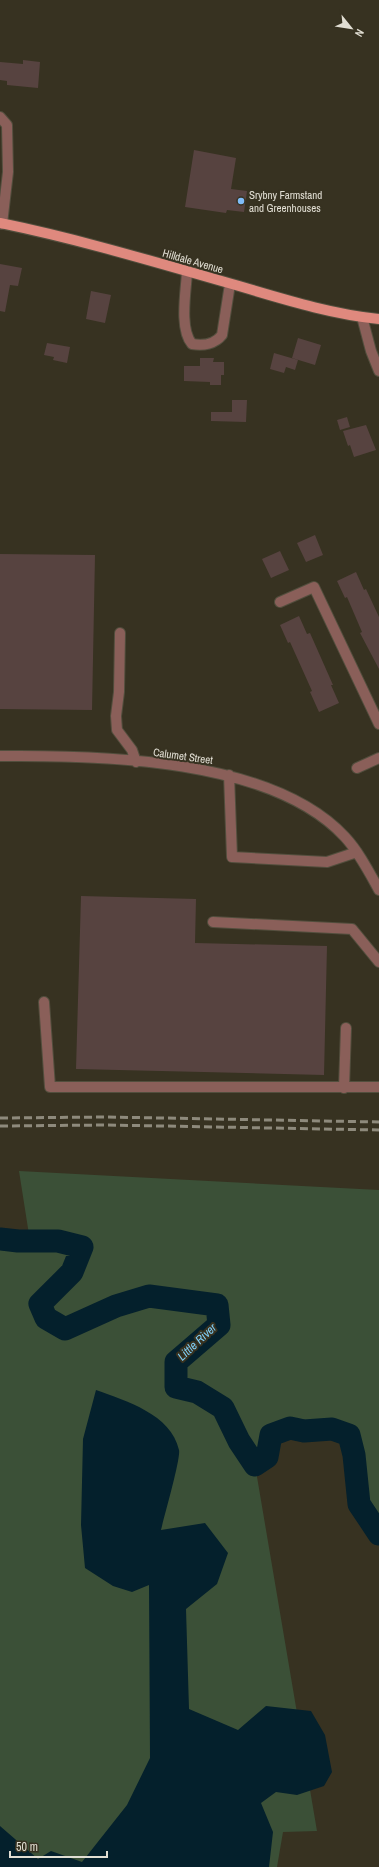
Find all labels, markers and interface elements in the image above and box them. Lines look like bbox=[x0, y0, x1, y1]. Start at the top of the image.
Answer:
north arrow bbox=[331, 8, 371, 48]
text: N bbox=[352, 27, 367, 39]
place label: Srybny Farmstand and Greenhouses bbox=[249, 188, 322, 215]
marker: Srybny Farmstand and Greenhouses bbox=[236, 196, 246, 206]
street label: Hilldale Avenue bbox=[161, 246, 225, 276]
street label: Calumet Street bbox=[152, 745, 214, 767]
water label: Little River bbox=[174, 1319, 220, 1364]
scale bar bbox=[10, 1833, 107, 1859]
text: 50 m bbox=[16, 1839, 38, 1855]

